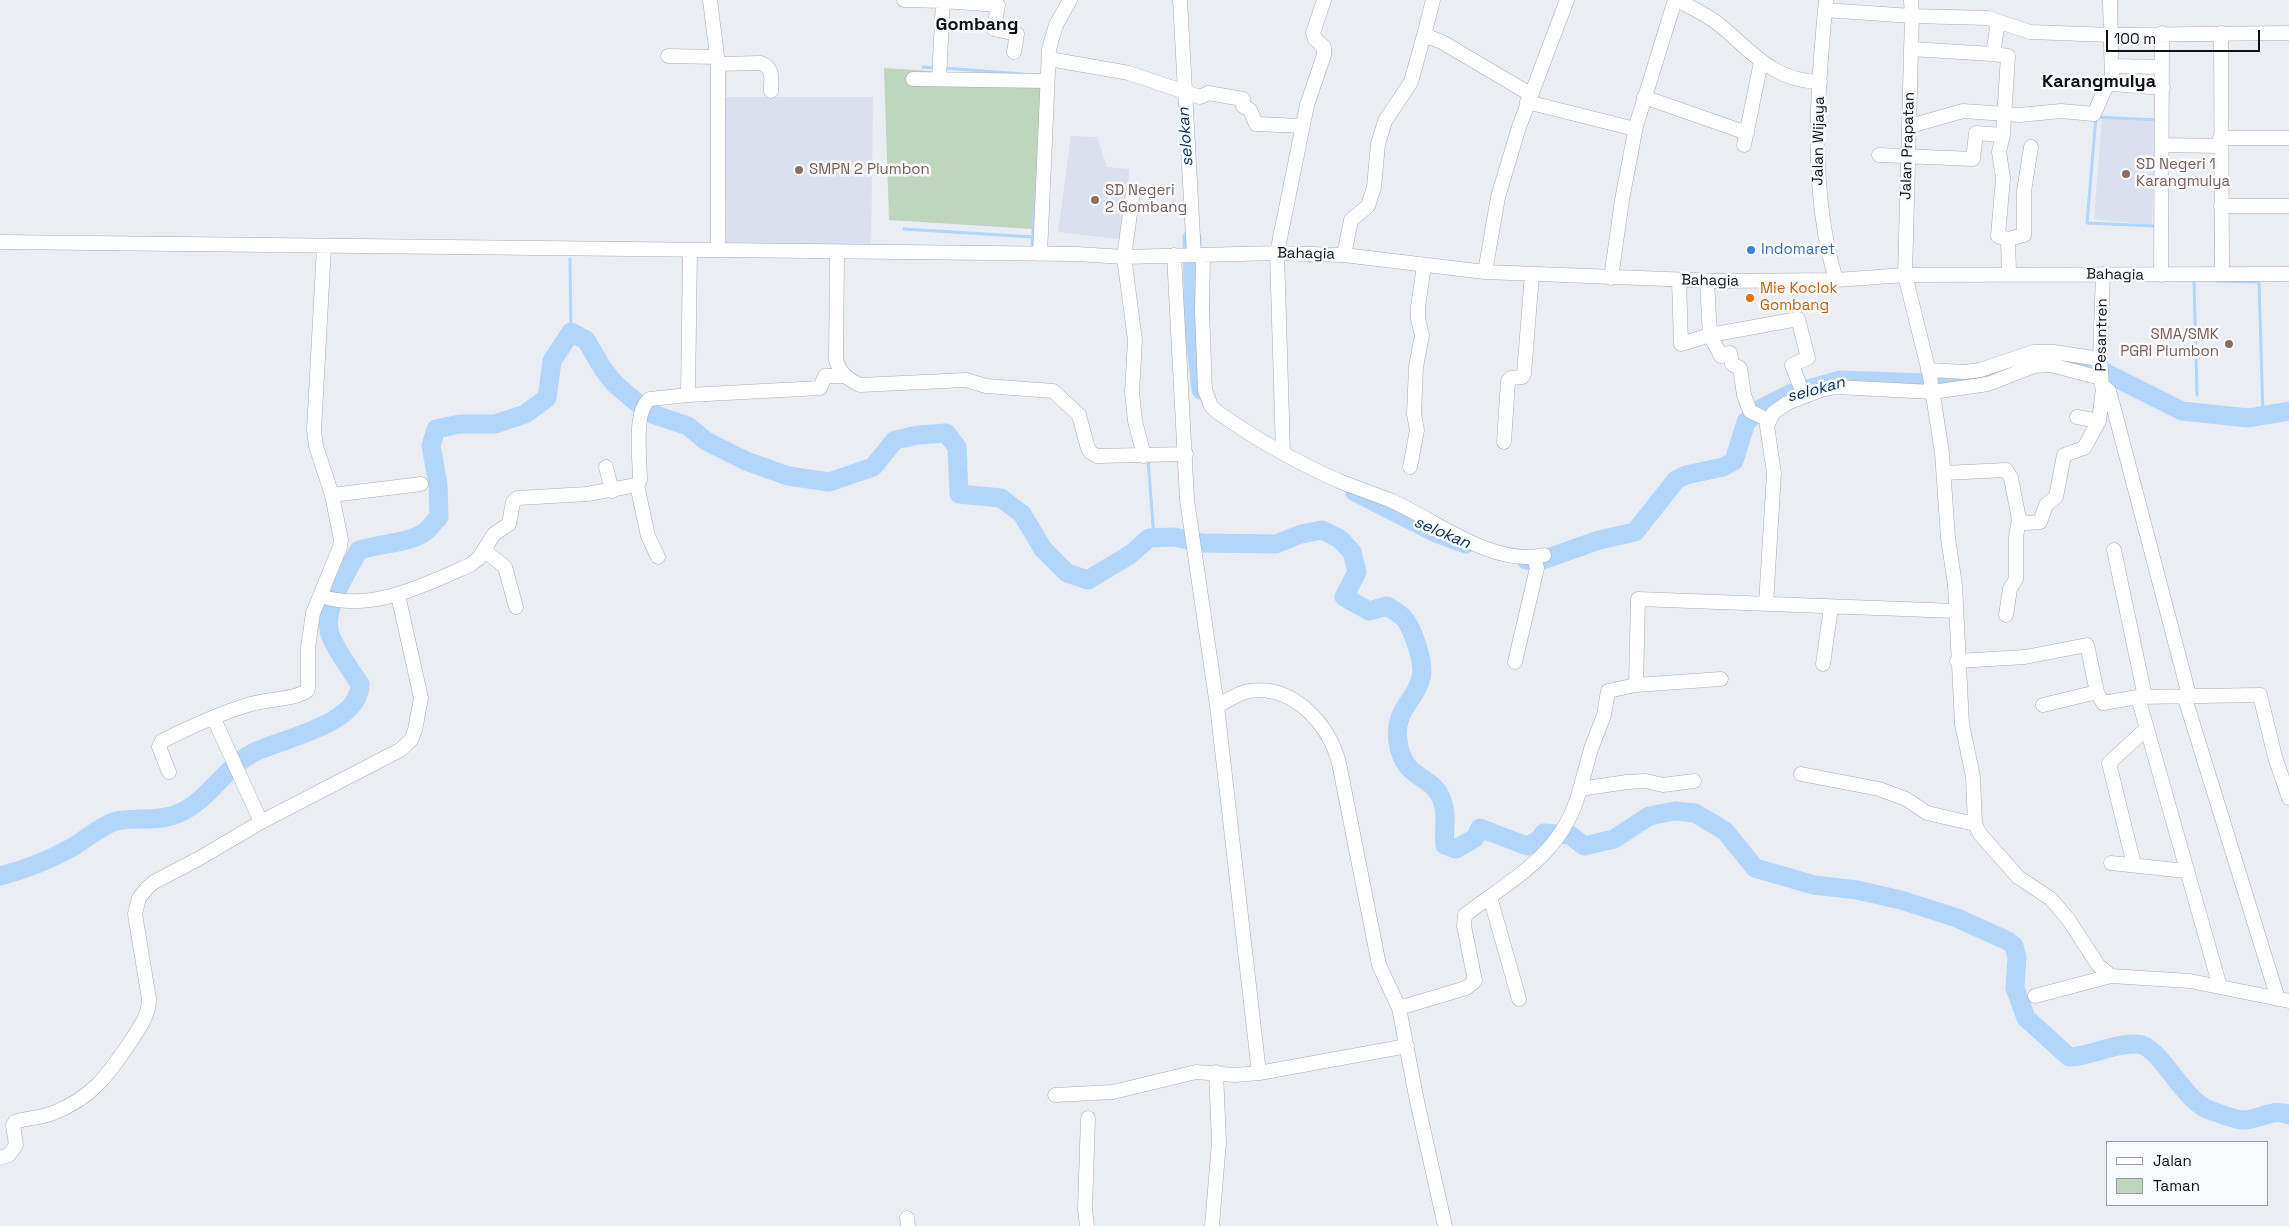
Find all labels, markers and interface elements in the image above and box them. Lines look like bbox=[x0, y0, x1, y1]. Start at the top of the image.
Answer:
district label: Gombang bbox=[936, 14, 1018, 36]
scale bar bbox=[2109, 20, 2263, 52]
text: 100 m bbox=[2114, 29, 2156, 48]
district label: Karangmulya bbox=[2042, 71, 2156, 93]
street label: Jalan Prapatan bbox=[1897, 92, 1919, 200]
street label: Jalan Wijaya bbox=[1809, 96, 1829, 186]
water label: selokan bbox=[1174, 107, 1198, 167]
place label: SD Negeri 1 Karangmulya bbox=[2136, 156, 2230, 191]
place label: SMPN 2 Plumbon bbox=[809, 161, 930, 179]
marker: SMPN 2 Plumbon bbox=[793, 164, 805, 176]
marker: SD Negeri 1 Karangmulya bbox=[2120, 168, 2132, 180]
place label: SD Negeri 2 Gombang bbox=[1105, 182, 1187, 217]
marker: SD Negeri 2 Gombang bbox=[1089, 194, 1101, 206]
place label: Indomaret bbox=[1761, 241, 1835, 259]
street label: Bahagia bbox=[1277, 244, 1335, 264]
marker: Indomaret bbox=[1745, 244, 1757, 256]
street label: Bahagia bbox=[2086, 265, 2144, 285]
street label: Bahagia bbox=[1681, 271, 1739, 291]
place label: Mie Koclok Gombang bbox=[1760, 280, 1837, 315]
marker: Mie Koclok Gombang bbox=[1744, 292, 1756, 304]
street label: Pesantren bbox=[2092, 298, 2112, 372]
place label: SMA/SMK PGRI Plumbon bbox=[2120, 326, 2219, 361]
marker: SMA/SMK PGRI Plumbon bbox=[2223, 338, 2235, 350]
water label: selokan bbox=[1785, 373, 1847, 407]
water label: selokan bbox=[1411, 513, 1473, 553]
legend bbox=[2106, 1141, 2269, 1206]
text: Jalan bbox=[2153, 1151, 2192, 1170]
text: Taman bbox=[2153, 1176, 2200, 1195]

